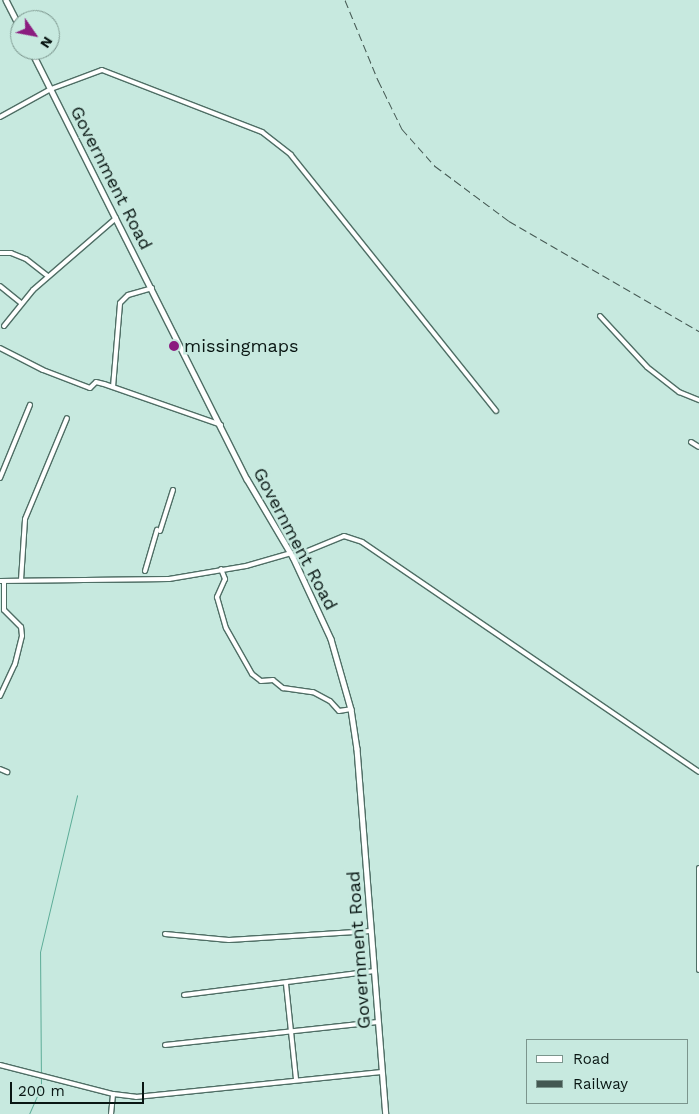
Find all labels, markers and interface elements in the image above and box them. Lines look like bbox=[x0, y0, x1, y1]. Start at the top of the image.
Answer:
north arrow bbox=[10, 10, 60, 60]
text: N bbox=[37, 34, 56, 51]
street label: Government Road bbox=[65, 103, 157, 253]
place label: missingmaps bbox=[184, 335, 299, 357]
marker: missingmaps bbox=[168, 340, 180, 352]
street label: Government Road bbox=[248, 464, 342, 614]
street label: Government Road bbox=[343, 870, 375, 1030]
legend bbox=[526, 1039, 689, 1104]
text: Road bbox=[573, 1050, 610, 1068]
scale bar bbox=[12, 1072, 146, 1104]
text: Railway bbox=[573, 1075, 628, 1093]
text: 200 m bbox=[18, 1082, 65, 1100]

